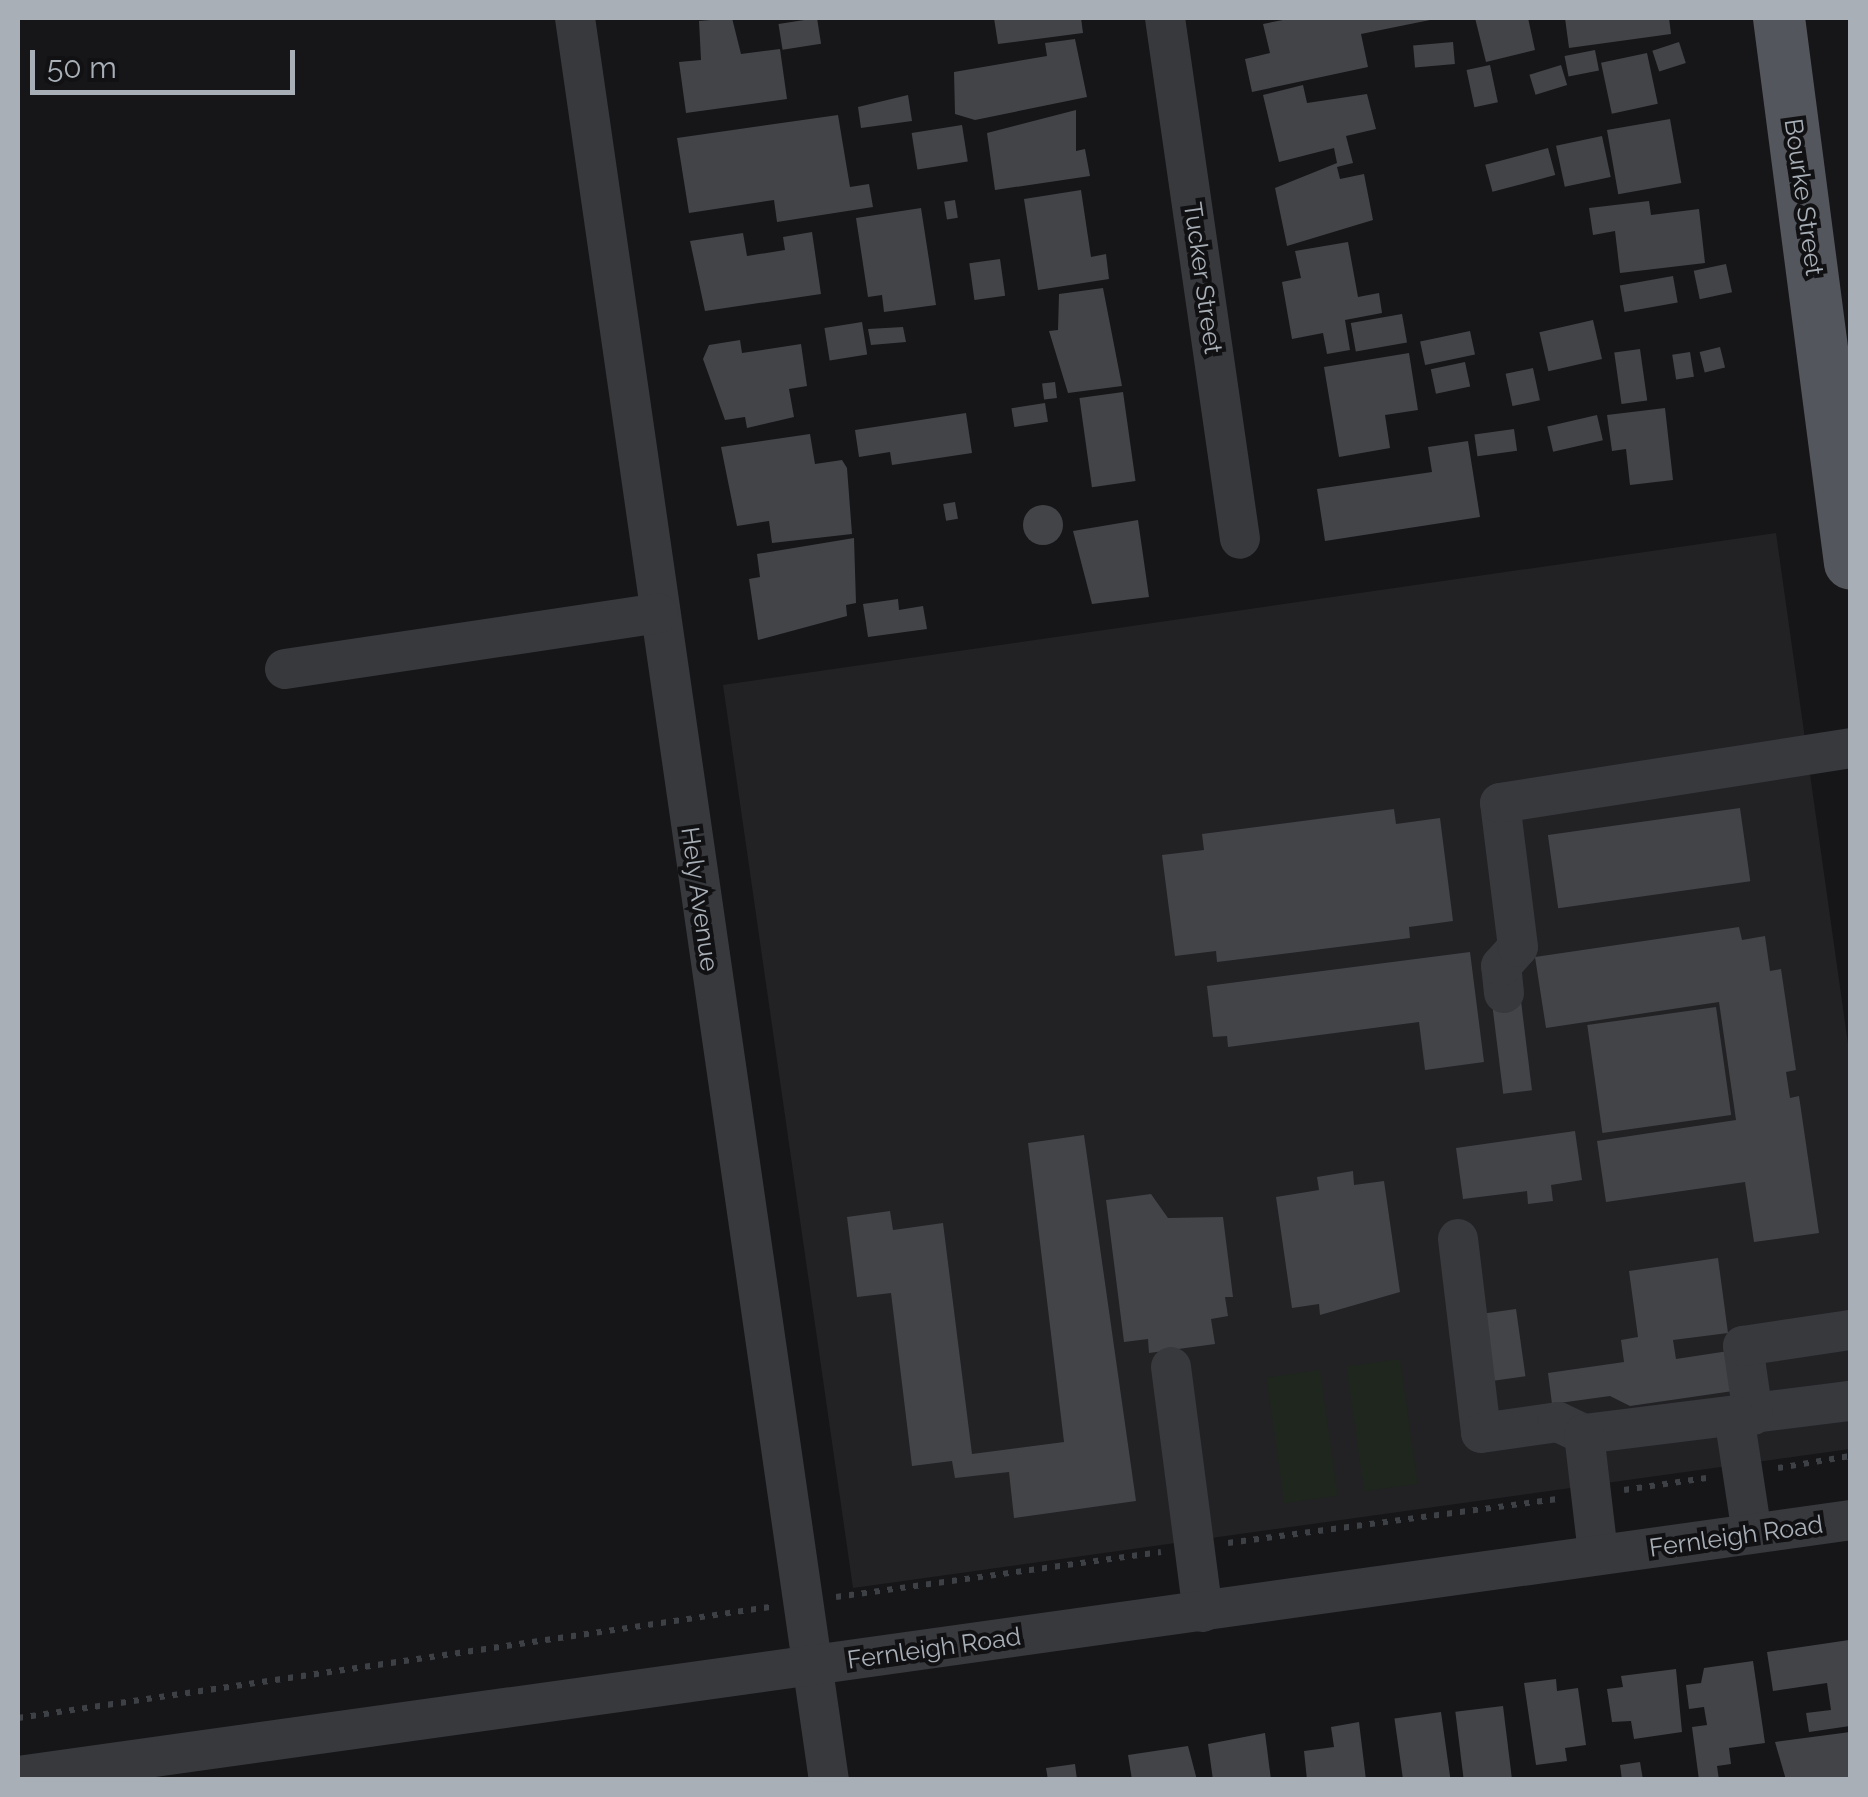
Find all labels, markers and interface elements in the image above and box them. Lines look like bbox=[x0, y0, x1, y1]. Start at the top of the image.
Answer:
scale bar bbox=[35, 30, 300, 92]
text: 50 m bbox=[47, 50, 117, 85]
street label: Bourke Street bbox=[1778, 117, 1830, 277]
street label: Tucker Street bbox=[1177, 200, 1229, 356]
street label: Hely Avenue bbox=[675, 824, 725, 974]
street label: Fernleigh Road bbox=[1647, 1509, 1825, 1563]
street label: Fernleigh Road bbox=[845, 1621, 1023, 1675]

